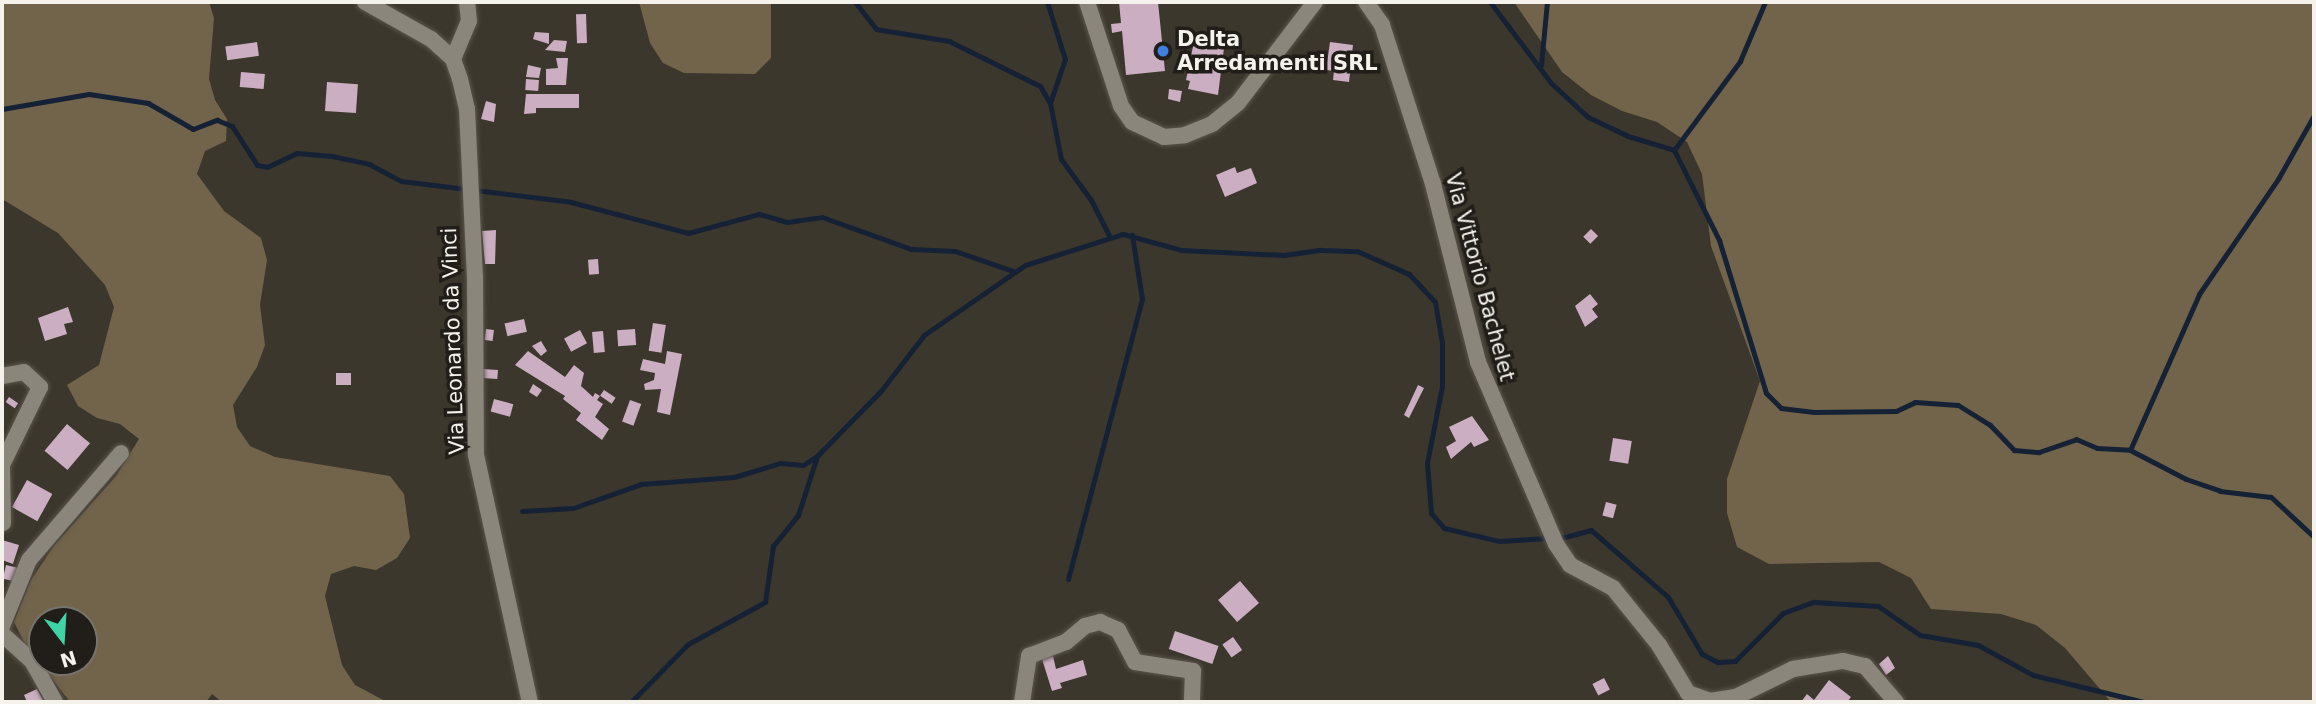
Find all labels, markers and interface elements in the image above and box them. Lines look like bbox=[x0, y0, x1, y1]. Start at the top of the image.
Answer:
place label: Delta Arredamenti SRL bbox=[1177, 26, 1378, 76]
marker: Delta Arredamenti SRL bbox=[1155, 43, 1171, 59]
street label: Via Vittorio Bachelet bbox=[1440, 170, 1520, 384]
street label: Via Leonardo da Vinci bbox=[436, 227, 470, 455]
north arrow bbox=[28, 606, 98, 676]
text: N bbox=[58, 646, 79, 672]

